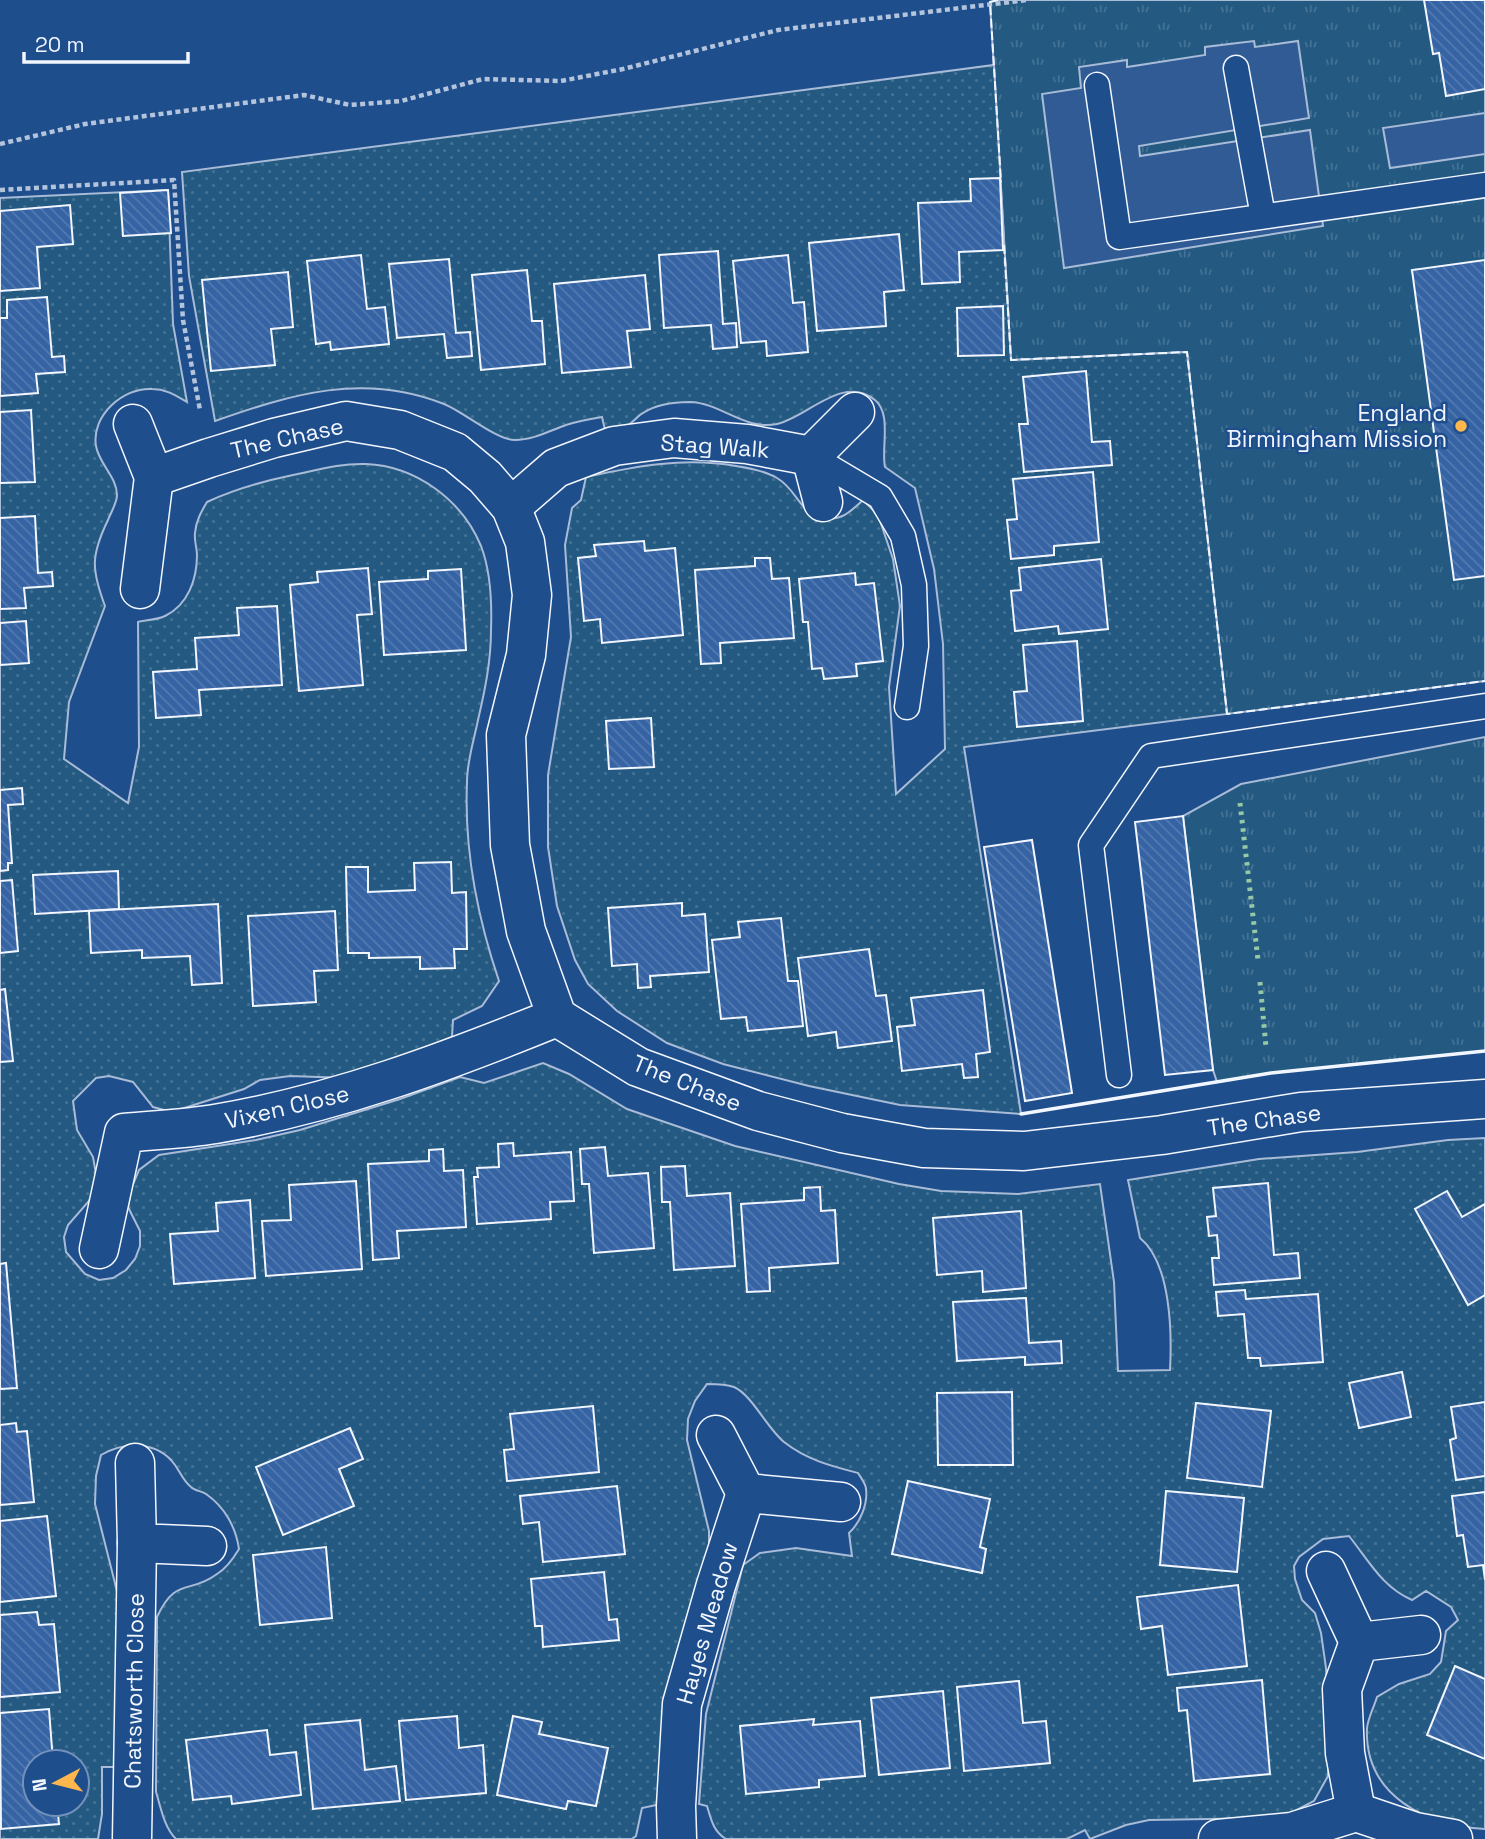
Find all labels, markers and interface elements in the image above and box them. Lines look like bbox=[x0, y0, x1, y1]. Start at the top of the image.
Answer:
scale bar bbox=[24, 21, 189, 65]
text: 20 m bbox=[35, 31, 85, 58]
place label: England Birmingham Mission bbox=[1226, 398, 1447, 454]
street label: The Chase bbox=[228, 410, 346, 466]
marker: England Birmingham Mission bbox=[1453, 418, 1469, 434]
street label: Stag Walk bbox=[660, 427, 770, 465]
street label: The Chase bbox=[628, 1048, 746, 1118]
street label: Vixen Close bbox=[222, 1078, 352, 1136]
street label: The Chase bbox=[1205, 1097, 1323, 1143]
street label: Hayes Meadow bbox=[670, 1538, 744, 1708]
street label: Chatsworth Close bbox=[117, 1593, 151, 1789]
north arrow bbox=[21, 1748, 91, 1818]
text: N bbox=[26, 1777, 53, 1793]

